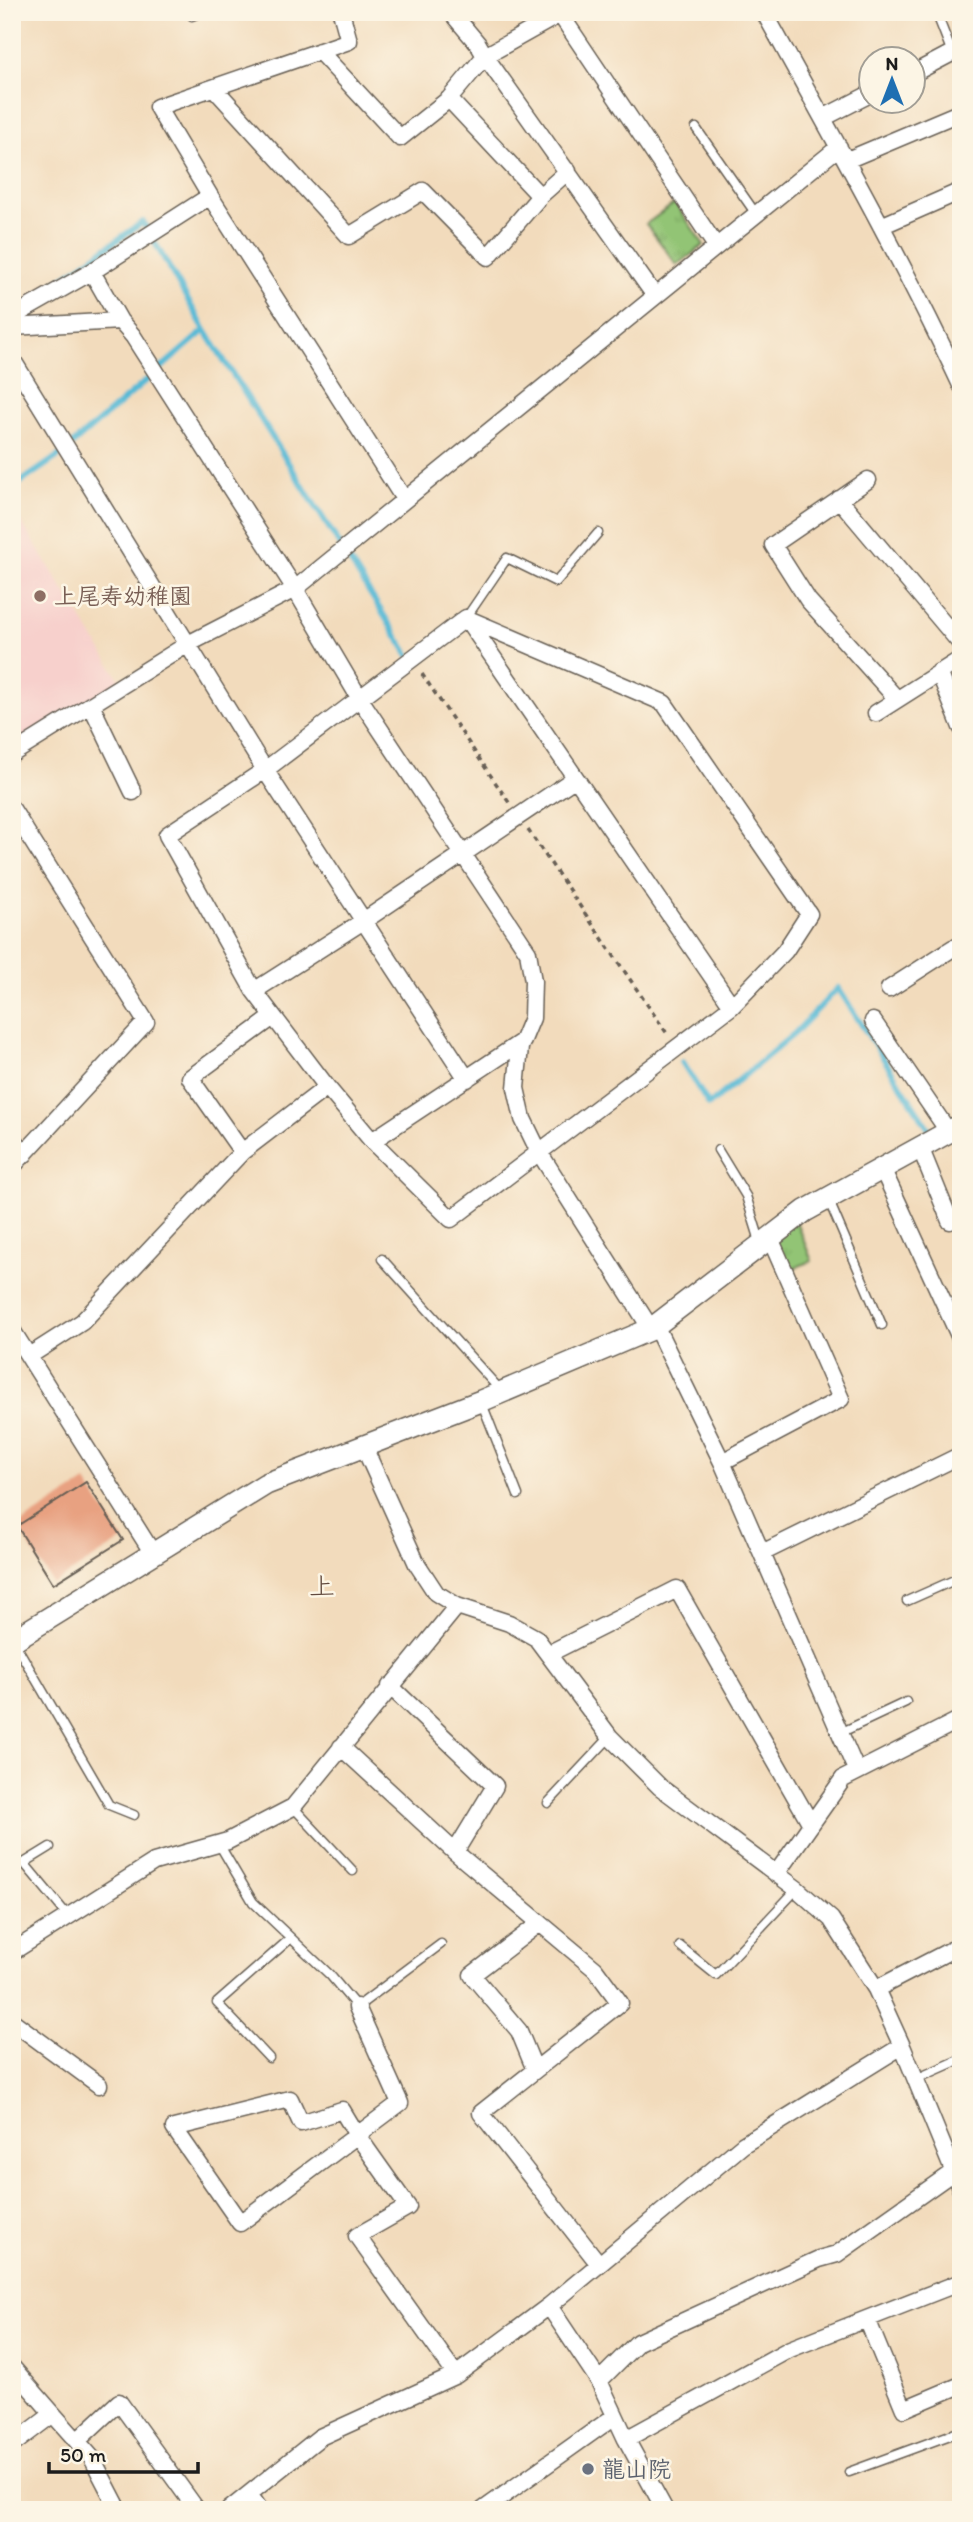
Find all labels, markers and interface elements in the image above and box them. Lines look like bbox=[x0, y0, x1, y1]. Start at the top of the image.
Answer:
north arrow bbox=[858, 46, 928, 116]
text: N bbox=[886, 52, 898, 75]
place label: 上尾寿幼稚園 bbox=[54, 582, 192, 610]
marker: 上尾寿幼稚園 bbox=[32, 588, 48, 604]
district label: 上 bbox=[309, 1570, 335, 1602]
scale bar bbox=[49, 2431, 198, 2475]
text: 50 m bbox=[60, 2442, 107, 2467]
place label: 龍山院 bbox=[602, 2455, 671, 2483]
marker: 龍山院 bbox=[580, 2461, 596, 2477]

